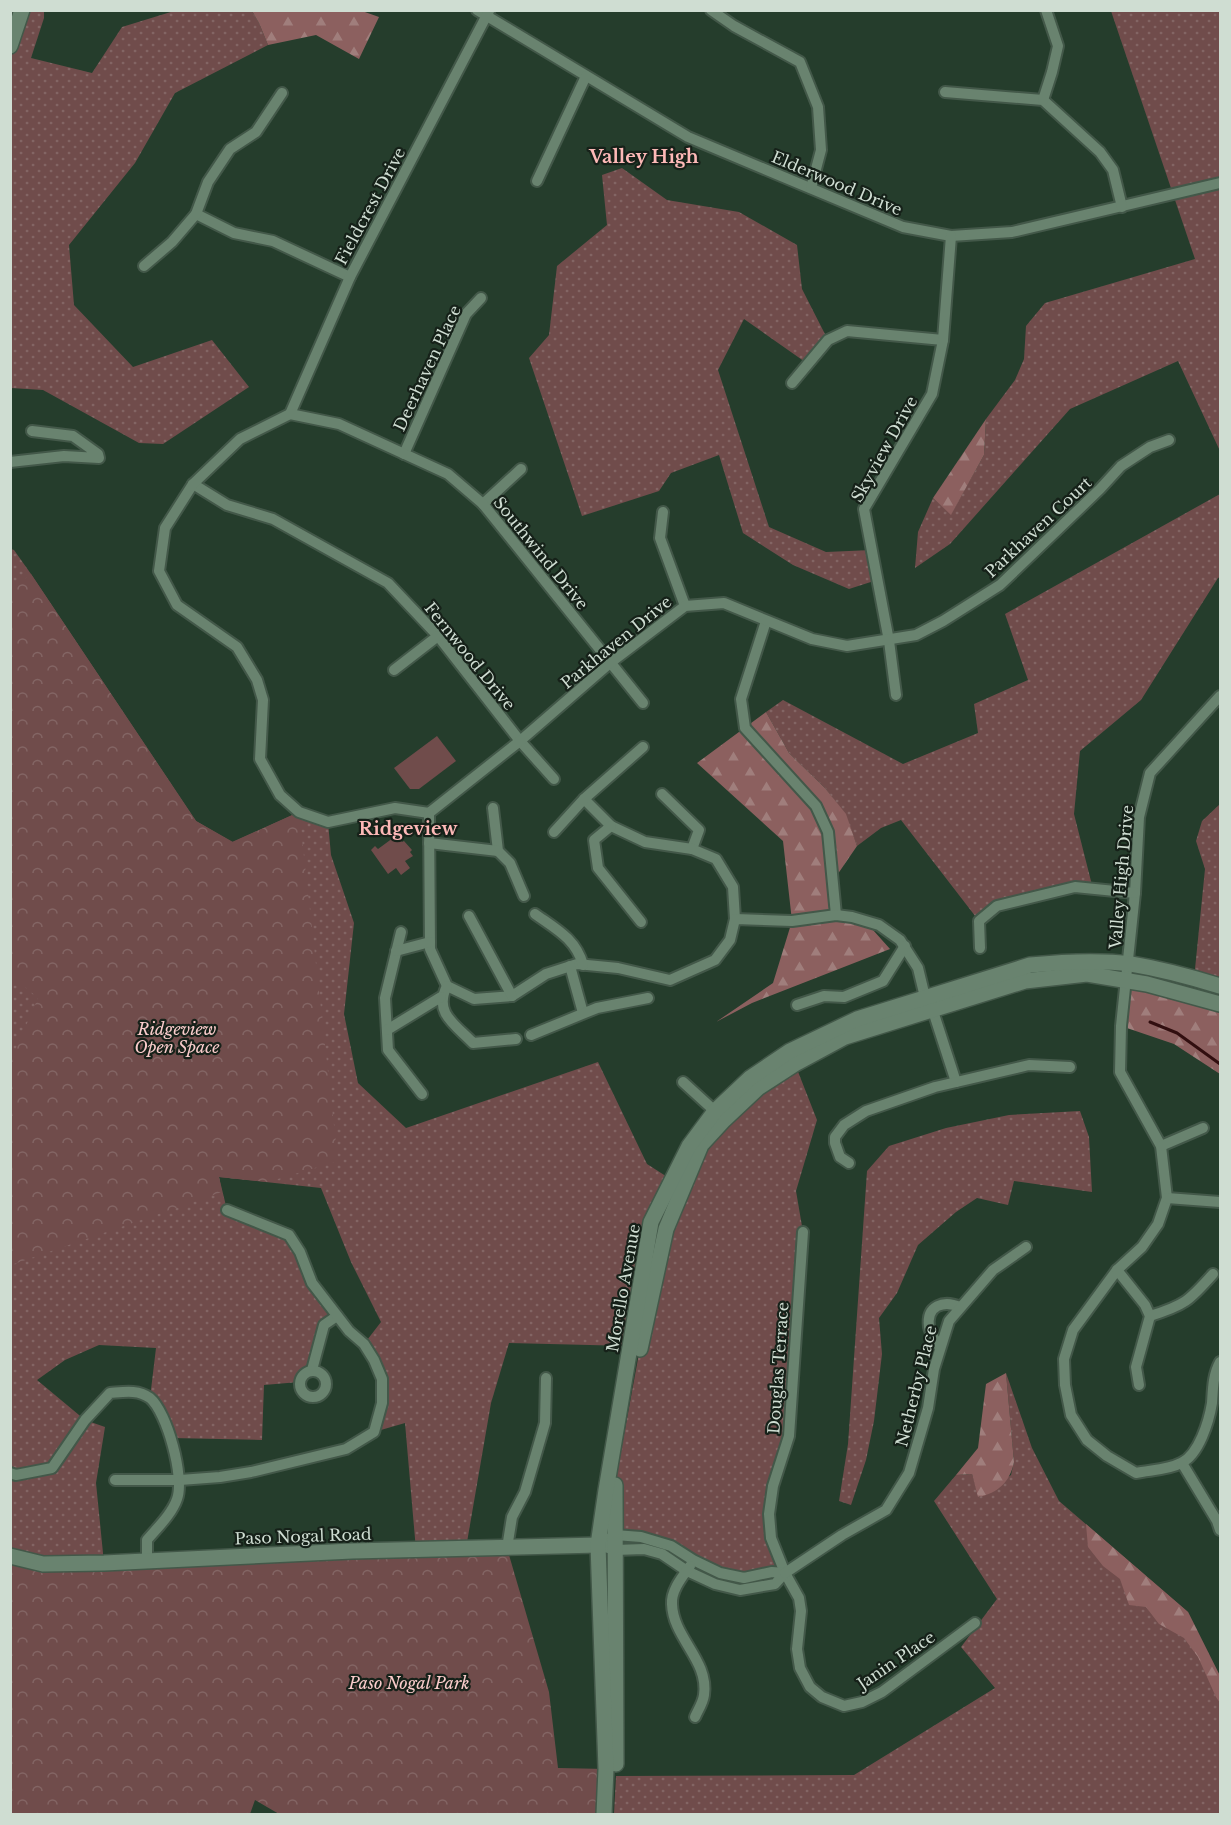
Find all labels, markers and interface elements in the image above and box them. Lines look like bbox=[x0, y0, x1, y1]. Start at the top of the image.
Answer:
street label: Fieldcrest Drive bbox=[331, 144, 409, 268]
district label: Valley High bbox=[588, 146, 699, 168]
street label: Elderwood Drive bbox=[769, 146, 905, 220]
street label: Deerhaven Place bbox=[389, 302, 465, 434]
street label: Skyview Drive bbox=[847, 393, 921, 505]
street label: Parkhaven Court bbox=[980, 472, 1096, 582]
street label: Southwind Drive bbox=[489, 493, 593, 613]
street label: Parkhaven Drive bbox=[557, 591, 675, 693]
street label: Fernwood Drive bbox=[420, 598, 520, 714]
street label: Valley High Drive bbox=[1105, 804, 1137, 951]
district label: Ridgeview bbox=[359, 818, 458, 840]
park label: Ridgeview Open Space bbox=[134, 1019, 220, 1057]
street label: Morello Avenue bbox=[602, 1222, 644, 1354]
street label: Douglas Terrace bbox=[763, 1301, 793, 1435]
street label: Netherby Place bbox=[891, 1323, 941, 1449]
street label: Paso Nogal Road bbox=[234, 1524, 372, 1548]
street label: Janin Place bbox=[852, 1627, 939, 1694]
park label: Paso Nogal Park bbox=[348, 1673, 469, 1693]

